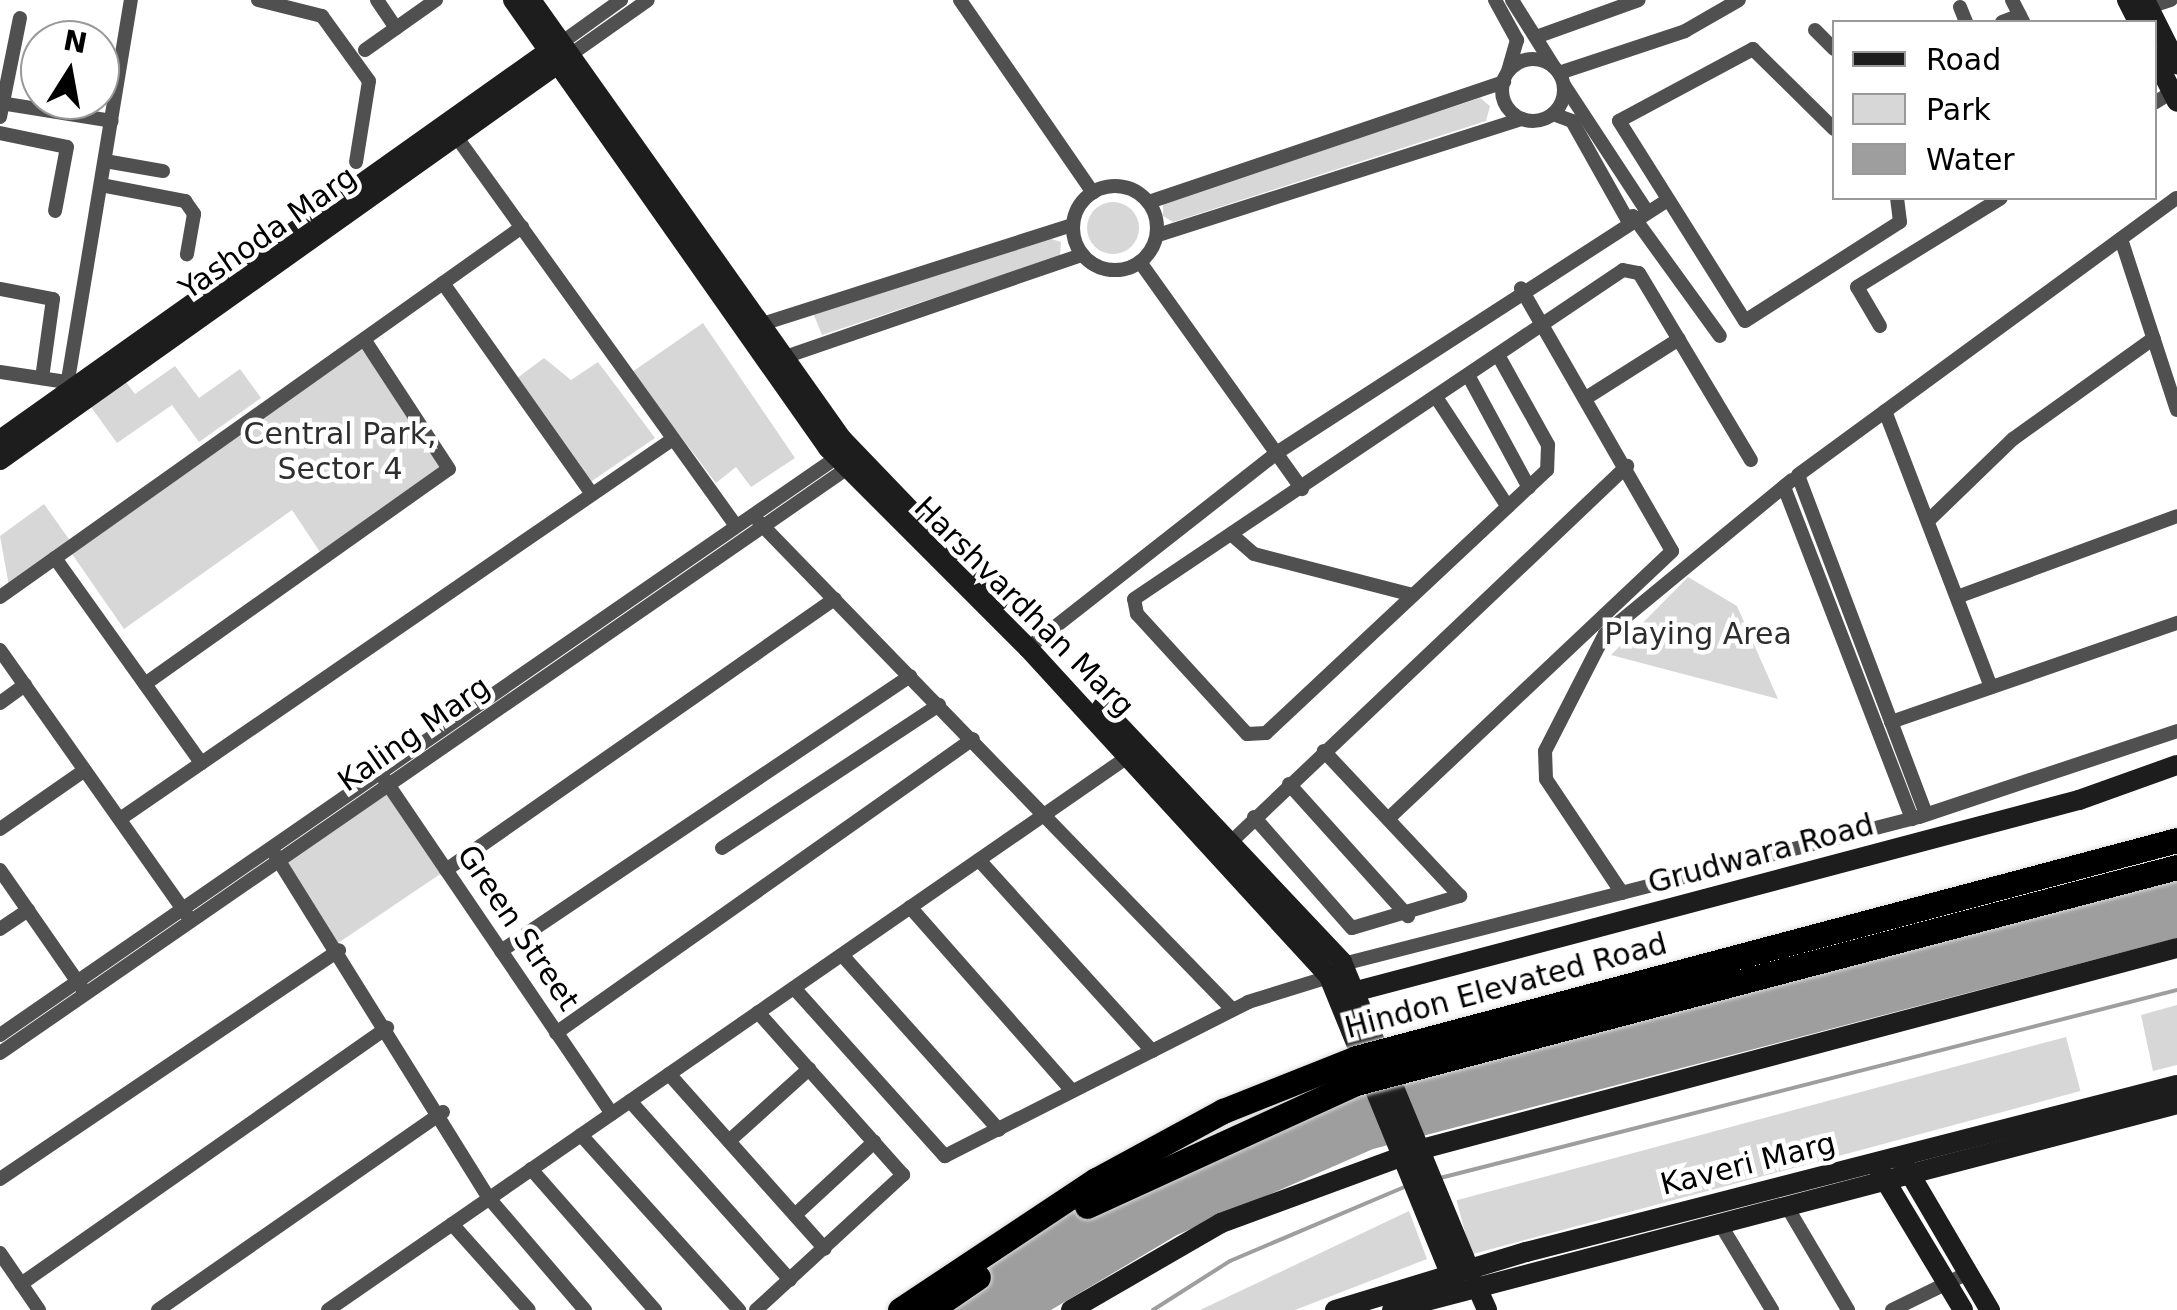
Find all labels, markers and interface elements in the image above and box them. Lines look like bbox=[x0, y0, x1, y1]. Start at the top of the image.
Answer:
north arrow bbox=[20, 20, 120, 120]
legend bbox=[1832, 20, 2157, 200]
text: N bbox=[61, 24, 90, 60]
text: Road bbox=[1926, 42, 2001, 77]
text: Park bbox=[1926, 92, 1991, 127]
text: Water bbox=[1926, 142, 2015, 177]
street label: Yashoda Marg bbox=[173, 159, 363, 307]
park label: Central Park, Sector 4 bbox=[243, 416, 437, 486]
street label: Harshvardhan Marg bbox=[907, 490, 1141, 724]
park label: Playing Area bbox=[1604, 616, 1792, 652]
street label: Kaling Marg bbox=[331, 669, 497, 799]
street label: Grudwara Road bbox=[1644, 807, 1878, 901]
street label: Green Street bbox=[450, 839, 586, 1017]
street label: Hindon Elevated Road bbox=[1341, 926, 1671, 1046]
street label: Kaveri Marg bbox=[1657, 1125, 1839, 1203]

